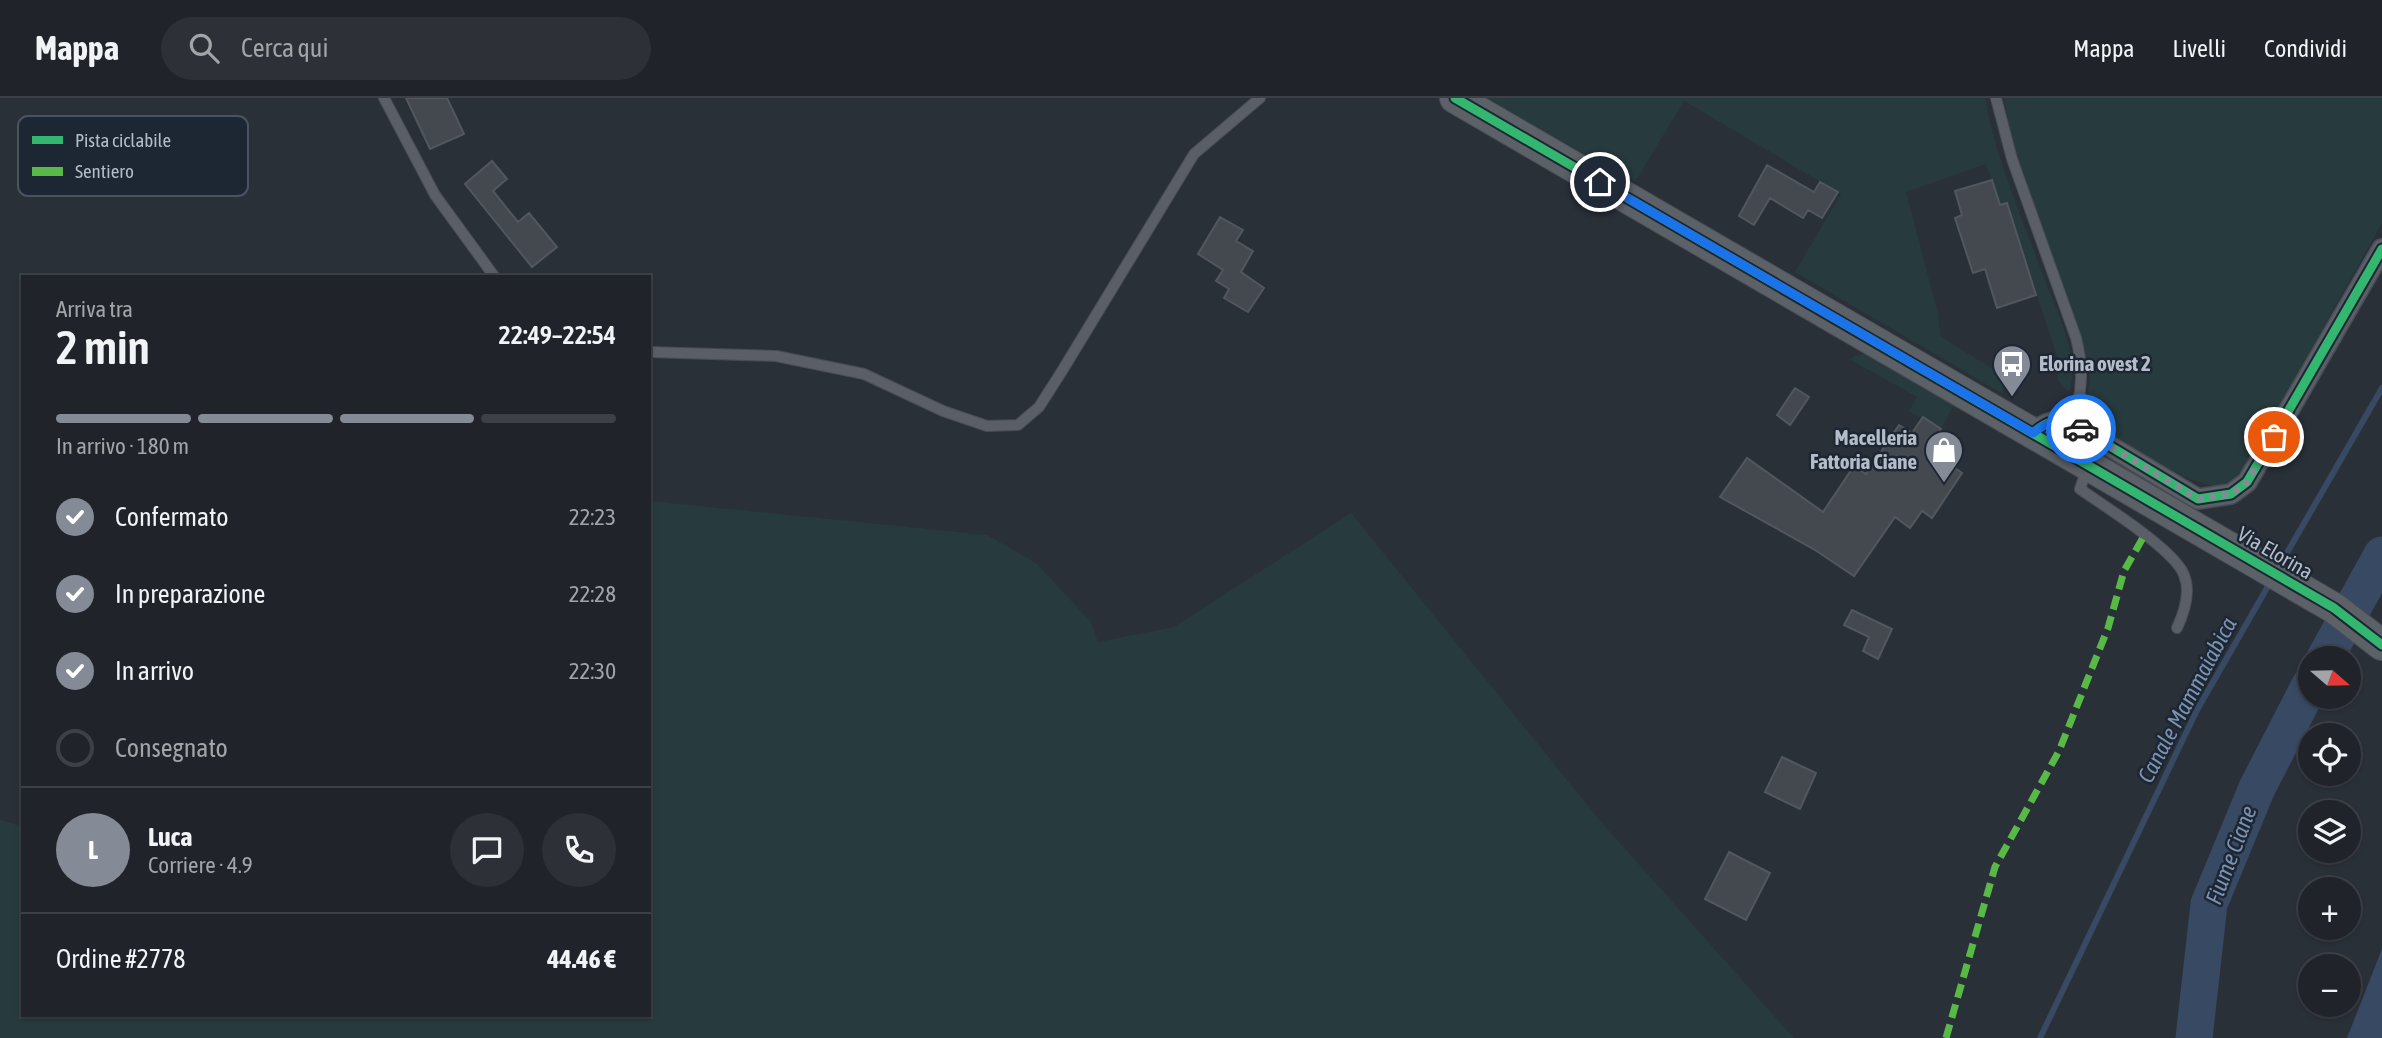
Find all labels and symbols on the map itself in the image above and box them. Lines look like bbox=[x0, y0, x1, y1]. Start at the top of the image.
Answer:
legend bbox=[18, 116, 248, 196]
text: Pista ciclabile bbox=[75, 129, 171, 151]
pin bbox=[1570, 152, 1630, 212]
text: Sentiero bbox=[75, 160, 134, 182]
bus stop icon: Elorina ovest 2 bbox=[1991, 343, 2033, 398]
place label: Elorina ovest 2 bbox=[2039, 351, 2151, 375]
courier bbox=[2046, 394, 2116, 464]
pin bbox=[2244, 407, 2304, 467]
place label: Macelleria Fattoria Ciane bbox=[1810, 425, 1917, 473]
shop icon: Macelleria Fattoria Ciane bbox=[1923, 429, 1965, 484]
street label: Via Elorina bbox=[2234, 521, 2317, 583]
water label: Canale Mammaiabica bbox=[2132, 613, 2242, 787]
north arrow bbox=[2298, 646, 2361, 709]
water label: Fiume Ciane bbox=[2200, 802, 2262, 908]

